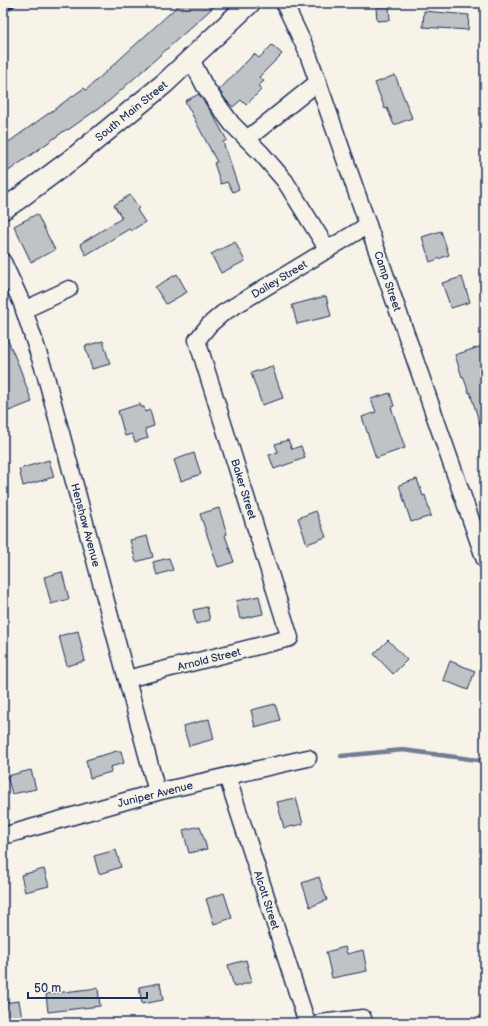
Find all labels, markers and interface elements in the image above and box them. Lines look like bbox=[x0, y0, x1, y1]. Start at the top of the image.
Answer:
street label: South Main Street bbox=[93, 78, 170, 144]
street label: Camp Street bbox=[371, 250, 404, 313]
street label: Dailey Street bbox=[249, 257, 310, 301]
street label: Baker Street bbox=[228, 457, 259, 521]
street label: Henshaw Avenue bbox=[68, 482, 103, 569]
street label: Arnold Street bbox=[176, 645, 243, 674]
street label: Juniper Avenue bbox=[116, 779, 195, 810]
street label: Alcott Street bbox=[251, 869, 282, 932]
scale bar bbox=[28, 974, 147, 1000]
text: 50 m bbox=[34, 981, 61, 996]

